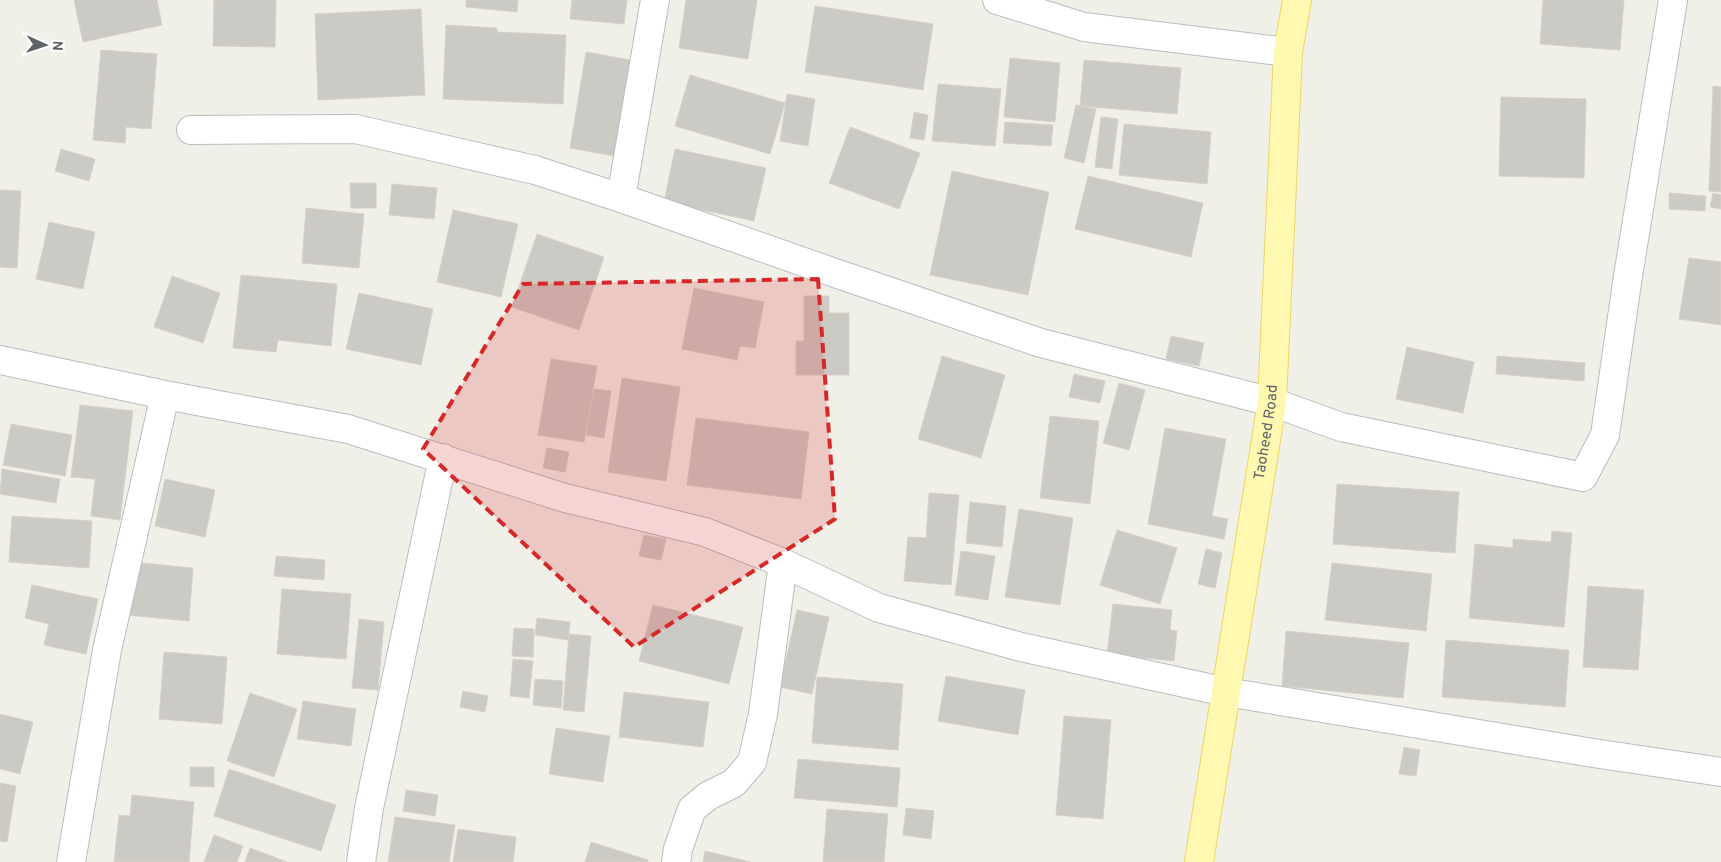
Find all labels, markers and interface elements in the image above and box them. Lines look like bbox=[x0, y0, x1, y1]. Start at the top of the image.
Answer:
north arrow bbox=[20, 20, 70, 70]
text: N bbox=[48, 40, 65, 51]
street label: Taoheed Road bbox=[1250, 384, 1282, 481]

